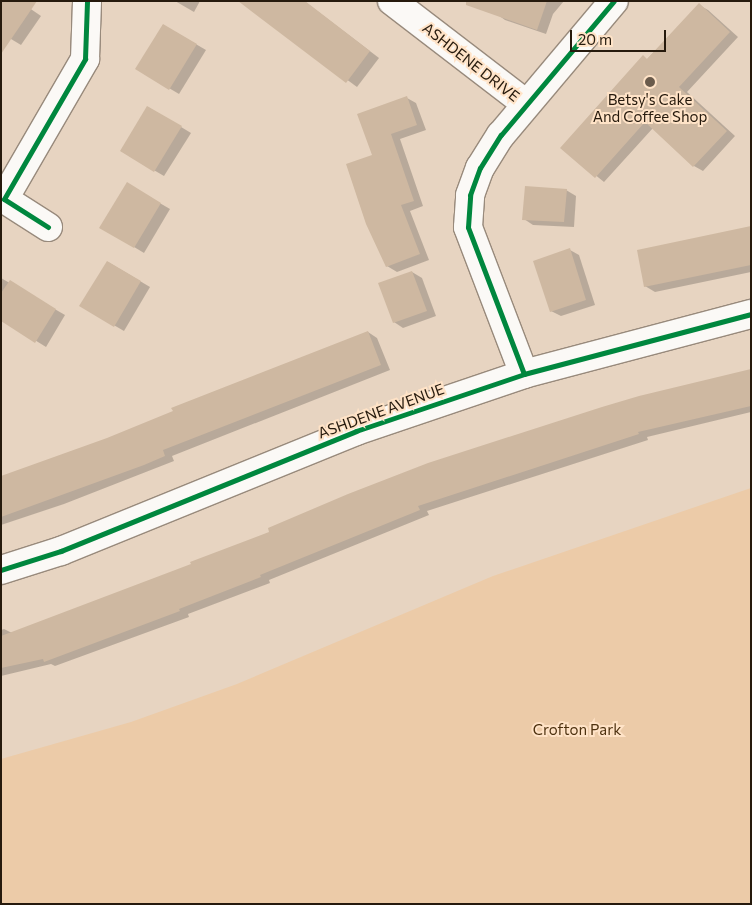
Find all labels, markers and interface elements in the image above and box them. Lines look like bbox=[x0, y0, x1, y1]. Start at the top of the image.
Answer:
street label: ASHDENE DRIVE bbox=[419, 19, 523, 105]
scale bar bbox=[572, 20, 668, 52]
text: 20 m bbox=[578, 30, 612, 48]
marker: Betsy's Cake And Coffee Shop bbox=[644, 76, 656, 88]
place label: Betsy's Cake And Coffee Shop bbox=[593, 90, 707, 125]
street label: ASHDENE AVENUE bbox=[315, 380, 447, 442]
park label: Crofton Park bbox=[533, 721, 621, 739]

